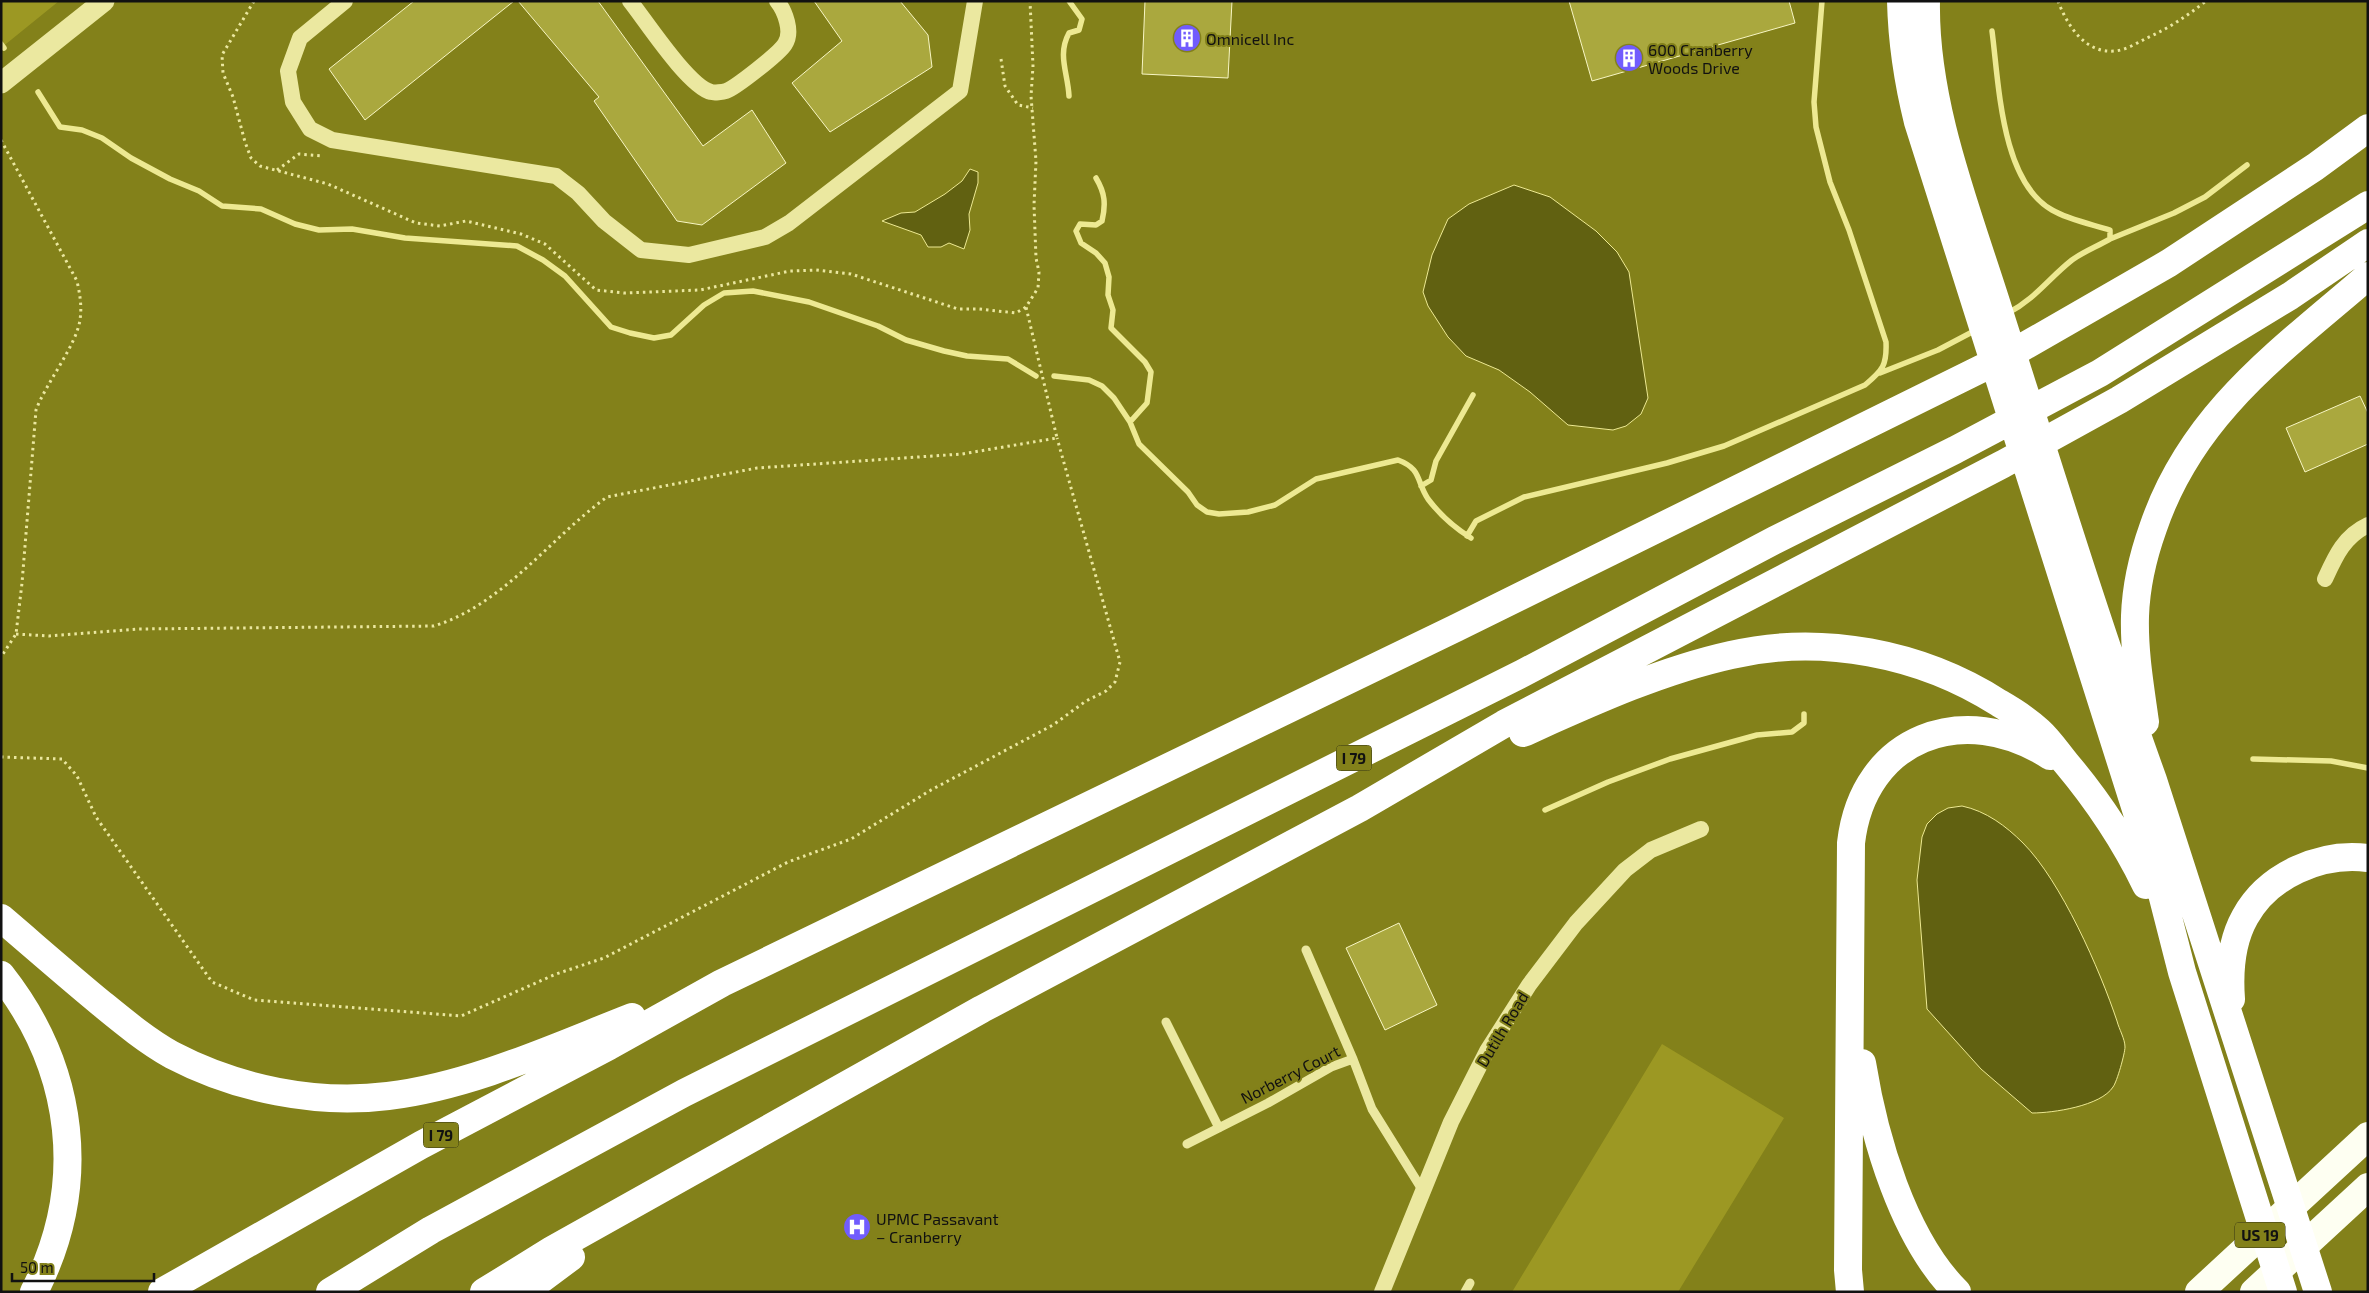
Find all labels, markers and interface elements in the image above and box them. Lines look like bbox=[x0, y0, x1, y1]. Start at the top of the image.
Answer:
building icon: Omnicell Inc bbox=[1172, 23, 1202, 53]
place label: Omnicell Inc bbox=[1206, 29, 1294, 48]
place label: 600 Cranberry Woods Drive bbox=[1648, 40, 1753, 77]
building icon: 600 Cranberry Woods Drive bbox=[1614, 43, 1644, 73]
road number: I 79 bbox=[1336, 746, 1372, 770]
street label: Dutilh Road bbox=[1472, 988, 1532, 1070]
street label: Norberry Court bbox=[1237, 1041, 1343, 1107]
road number: I 79 bbox=[424, 1122, 458, 1148]
place label: UPMC Passavant – Cranberry bbox=[876, 1209, 999, 1246]
hospital icon: UPMC Passavant – Cranberry bbox=[842, 1212, 872, 1242]
road number: US 19 bbox=[2235, 1222, 2285, 1248]
scale bar bbox=[12, 1250, 155, 1282]
text: 50 m bbox=[20, 1258, 54, 1276]

